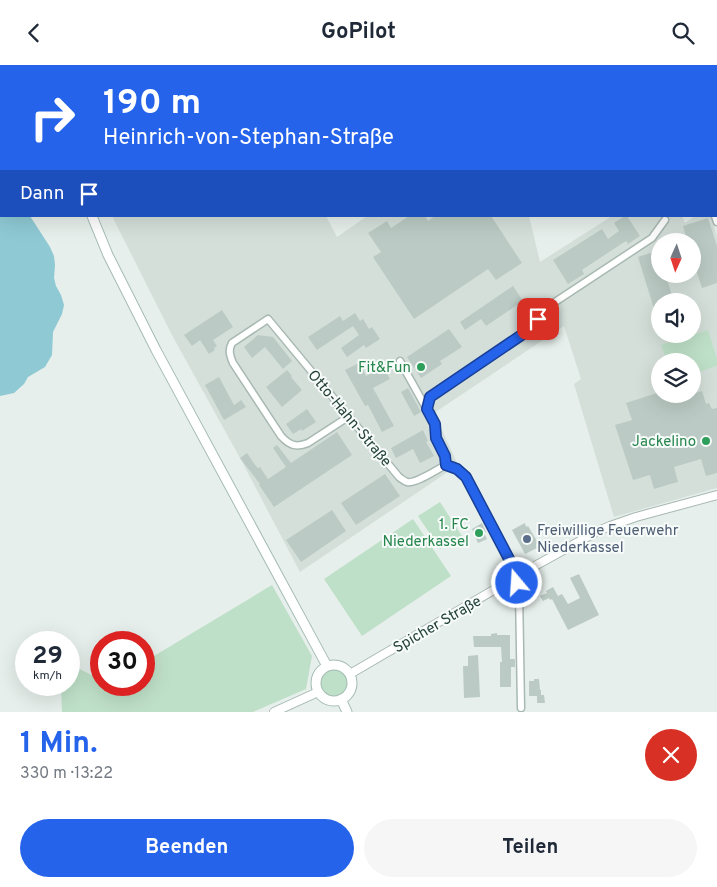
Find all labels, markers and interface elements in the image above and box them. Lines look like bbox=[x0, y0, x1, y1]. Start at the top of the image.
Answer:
icon: back bbox=[20, 19, 48, 47]
text: GoPilot bbox=[321, 19, 396, 46]
icon: search bbox=[669, 19, 697, 47]
text: 190 m bbox=[103, 82, 201, 126]
icon: right bbox=[20, 85, 85, 150]
text: Heinrich-von-Stephan-Straße bbox=[103, 125, 394, 152]
icon: arrive bbox=[75, 180, 103, 208]
text: Dann bbox=[20, 182, 65, 206]
north arrow bbox=[651, 233, 701, 283]
map controls bbox=[651, 233, 701, 403]
button: sound bbox=[651, 293, 701, 343]
pin bbox=[517, 298, 559, 340]
icon: arrive bbox=[524, 305, 552, 333]
button: layers bbox=[651, 353, 701, 403]
place label: Fit&Fun bbox=[358, 359, 411, 378]
marker: Fit&Fun bbox=[415, 361, 427, 373]
street label: Otto-Hahn-Straße bbox=[303, 367, 395, 471]
place label: Jackelino bbox=[632, 433, 696, 452]
marker: Jackelino bbox=[700, 435, 712, 447]
place label: 1. FC Niederkassel bbox=[382, 516, 469, 552]
place label: Freiwillige Feuerwehr Niederkassel bbox=[537, 522, 679, 558]
marker: 1. FC Niederkassel bbox=[473, 527, 485, 539]
marker: Freiwillige Feuerwehr Niederkassel bbox=[521, 533, 533, 545]
position arrow bbox=[490, 556, 542, 608]
street label: Spicher Straße bbox=[390, 592, 485, 658]
speed limit sign: 30 bbox=[90, 631, 155, 696]
text: 29 bbox=[32, 641, 63, 673]
text: km/h bbox=[33, 668, 62, 684]
text: 1 Min. bbox=[20, 726, 98, 763]
button: close bbox=[645, 729, 697, 781]
text: 330 m · 13:22 bbox=[20, 764, 113, 784]
button: Beenden bbox=[20, 819, 354, 877]
button: Teilen bbox=[364, 819, 697, 877]

